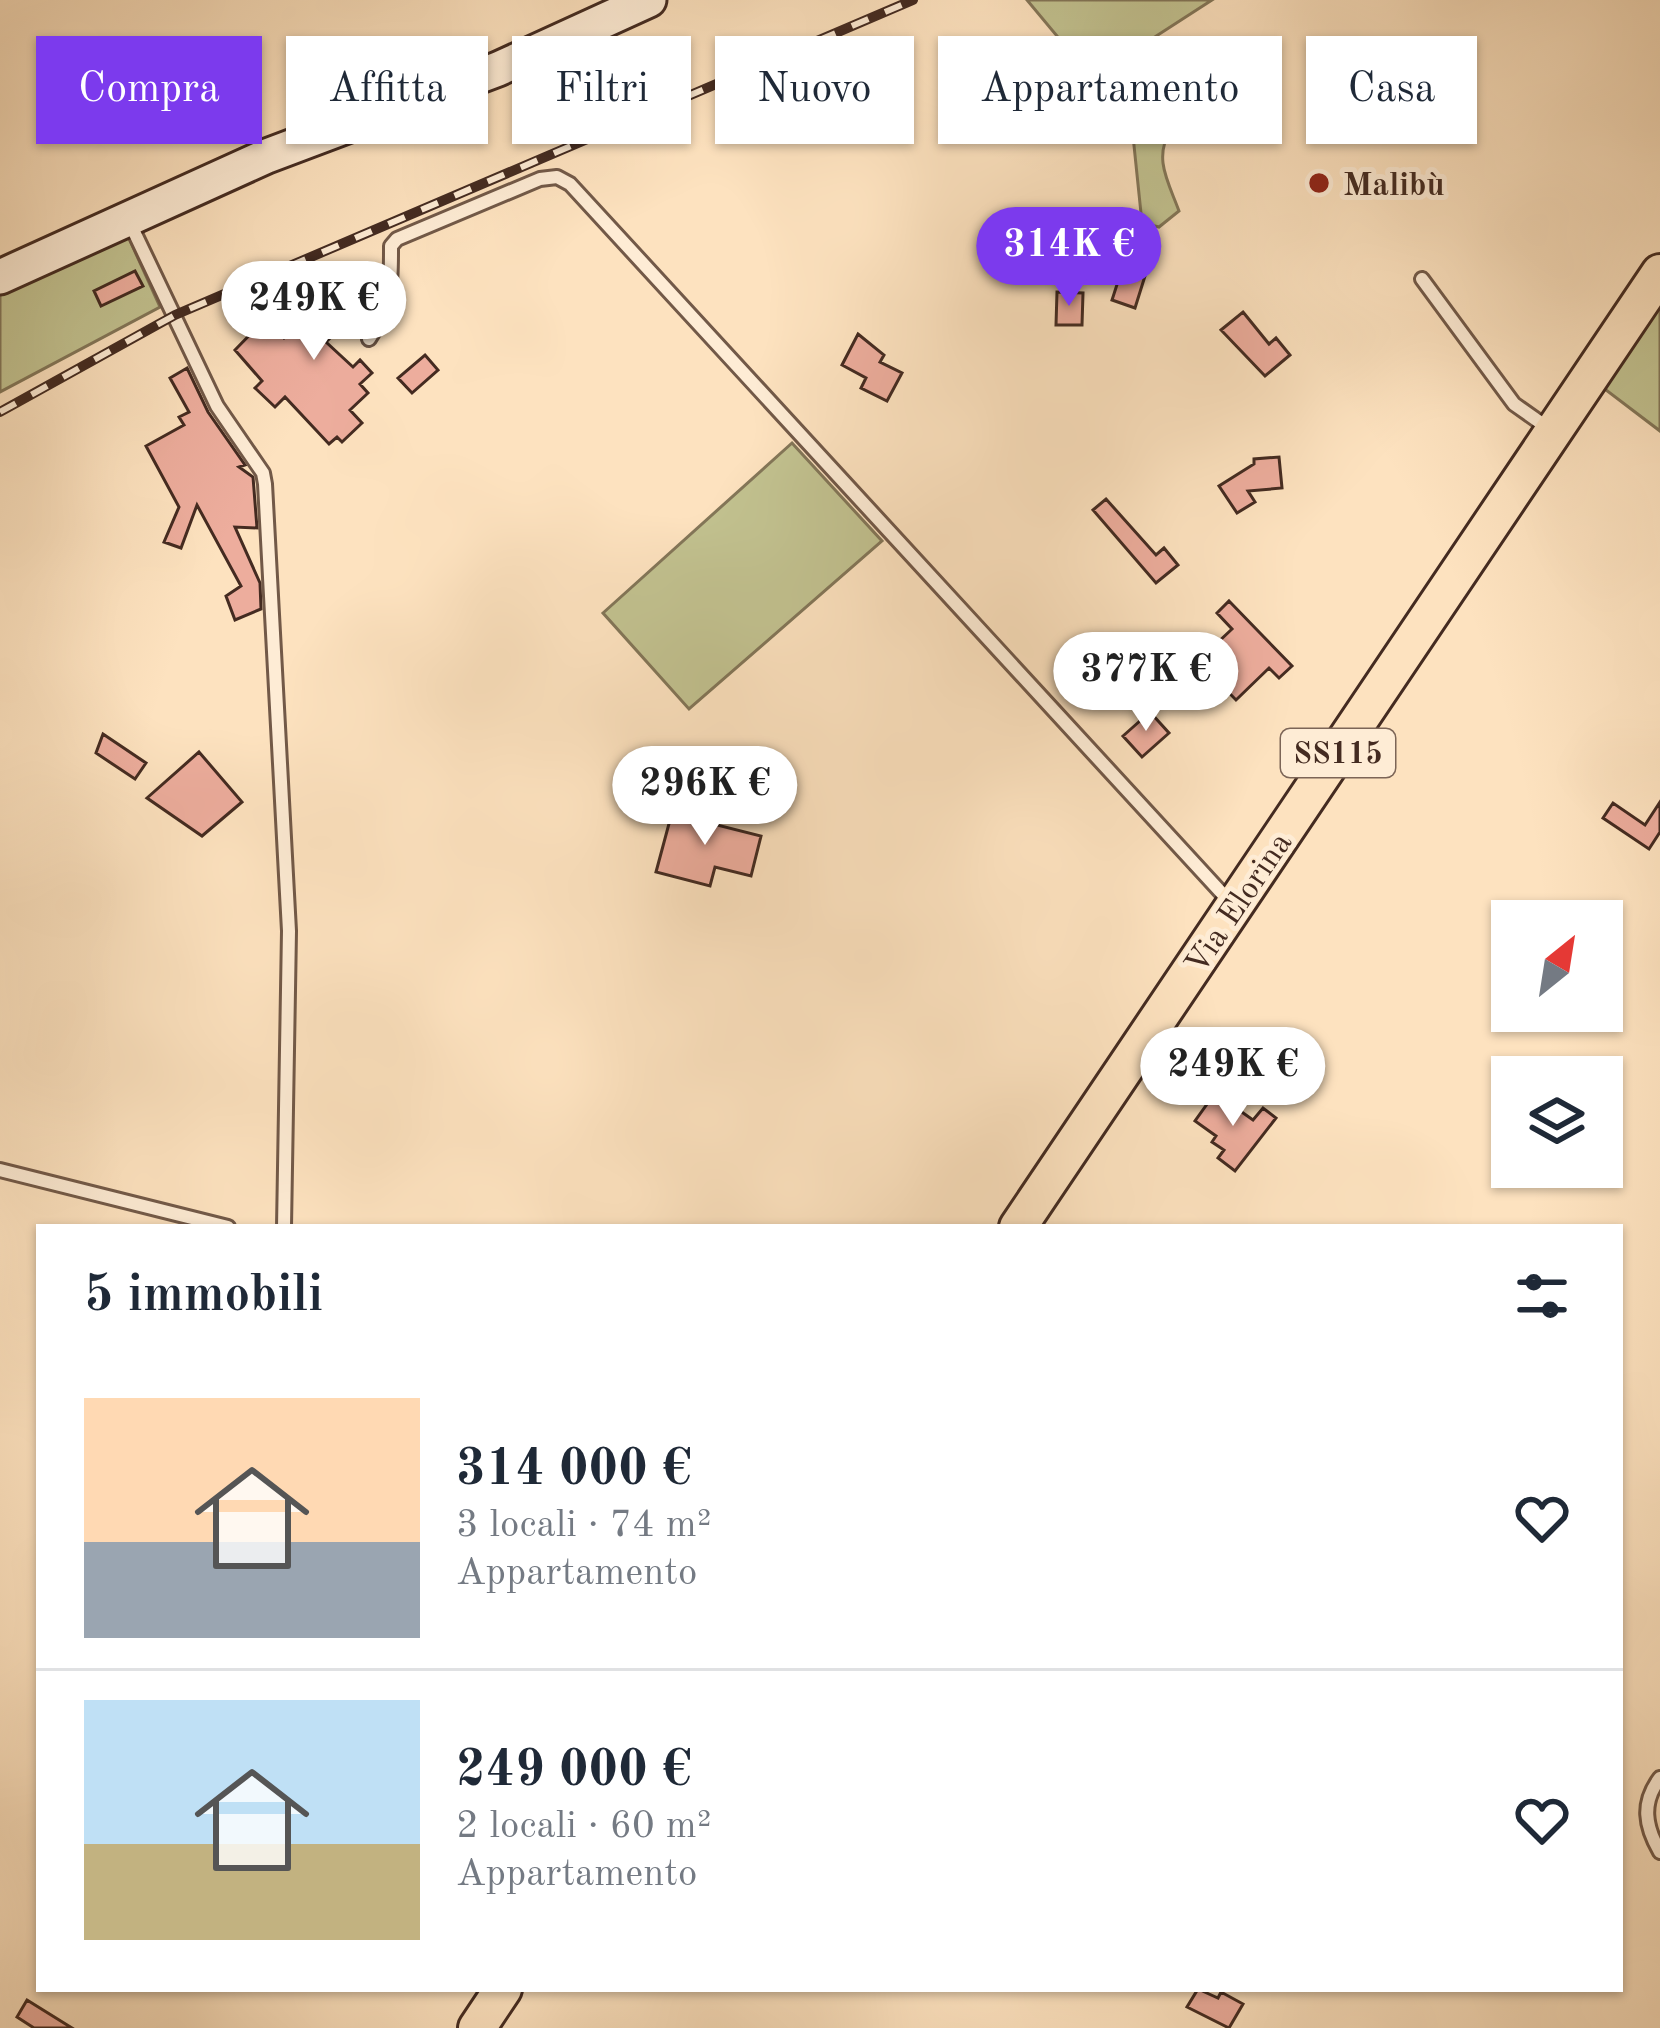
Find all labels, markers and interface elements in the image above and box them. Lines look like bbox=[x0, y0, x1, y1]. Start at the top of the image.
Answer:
chip: Compra bbox=[36, 36, 262, 144]
chip: Affitta bbox=[286, 36, 488, 144]
chip: Filtri bbox=[512, 36, 691, 144]
chip: Nuovo bbox=[715, 36, 914, 144]
chip: Appartamento bbox=[938, 36, 1282, 144]
chip: Casa bbox=[1306, 36, 1477, 144]
marker: Malibù bbox=[1306, 170, 1332, 196]
place label: Malibù bbox=[1343, 170, 1445, 203]
pin: 314K € bbox=[971, 207, 1167, 309]
text: 314K € bbox=[1003, 226, 1135, 265]
pin: 249K € bbox=[216, 261, 412, 363]
text: 249K € bbox=[248, 280, 380, 319]
pin: 377K € bbox=[1048, 632, 1244, 734]
text: 377K € bbox=[1080, 651, 1212, 690]
road number: SS115 bbox=[1281, 729, 1395, 777]
pin: 296K € bbox=[607, 746, 803, 848]
text: 296K € bbox=[639, 765, 771, 804]
street label: Via Elorina bbox=[1181, 827, 1299, 981]
north arrow bbox=[1491, 900, 1623, 1032]
map controls bbox=[1491, 900, 1623, 1188]
pin: 249K € bbox=[1135, 1027, 1331, 1129]
text: 249K € bbox=[1167, 1046, 1299, 1085]
button: layers bbox=[1491, 1056, 1623, 1188]
icon: filters bbox=[1509, 1263, 1575, 1329]
text: 5 immobili bbox=[84, 1271, 323, 1322]
text: 314 000 € bbox=[456, 1445, 692, 1496]
icon: home bbox=[180, 1446, 324, 1590]
icon: heart bbox=[1509, 1485, 1575, 1551]
text: 3 locali · 74 m² bbox=[456, 1506, 711, 1545]
text: Appartamento bbox=[456, 1554, 697, 1593]
text: 249 000 € bbox=[456, 1746, 692, 1797]
icon: home bbox=[180, 1748, 324, 1892]
icon: heart bbox=[1509, 1787, 1575, 1853]
text: 2 locali · 60 m² bbox=[456, 1807, 711, 1846]
text: Appartamento bbox=[456, 1855, 697, 1894]

